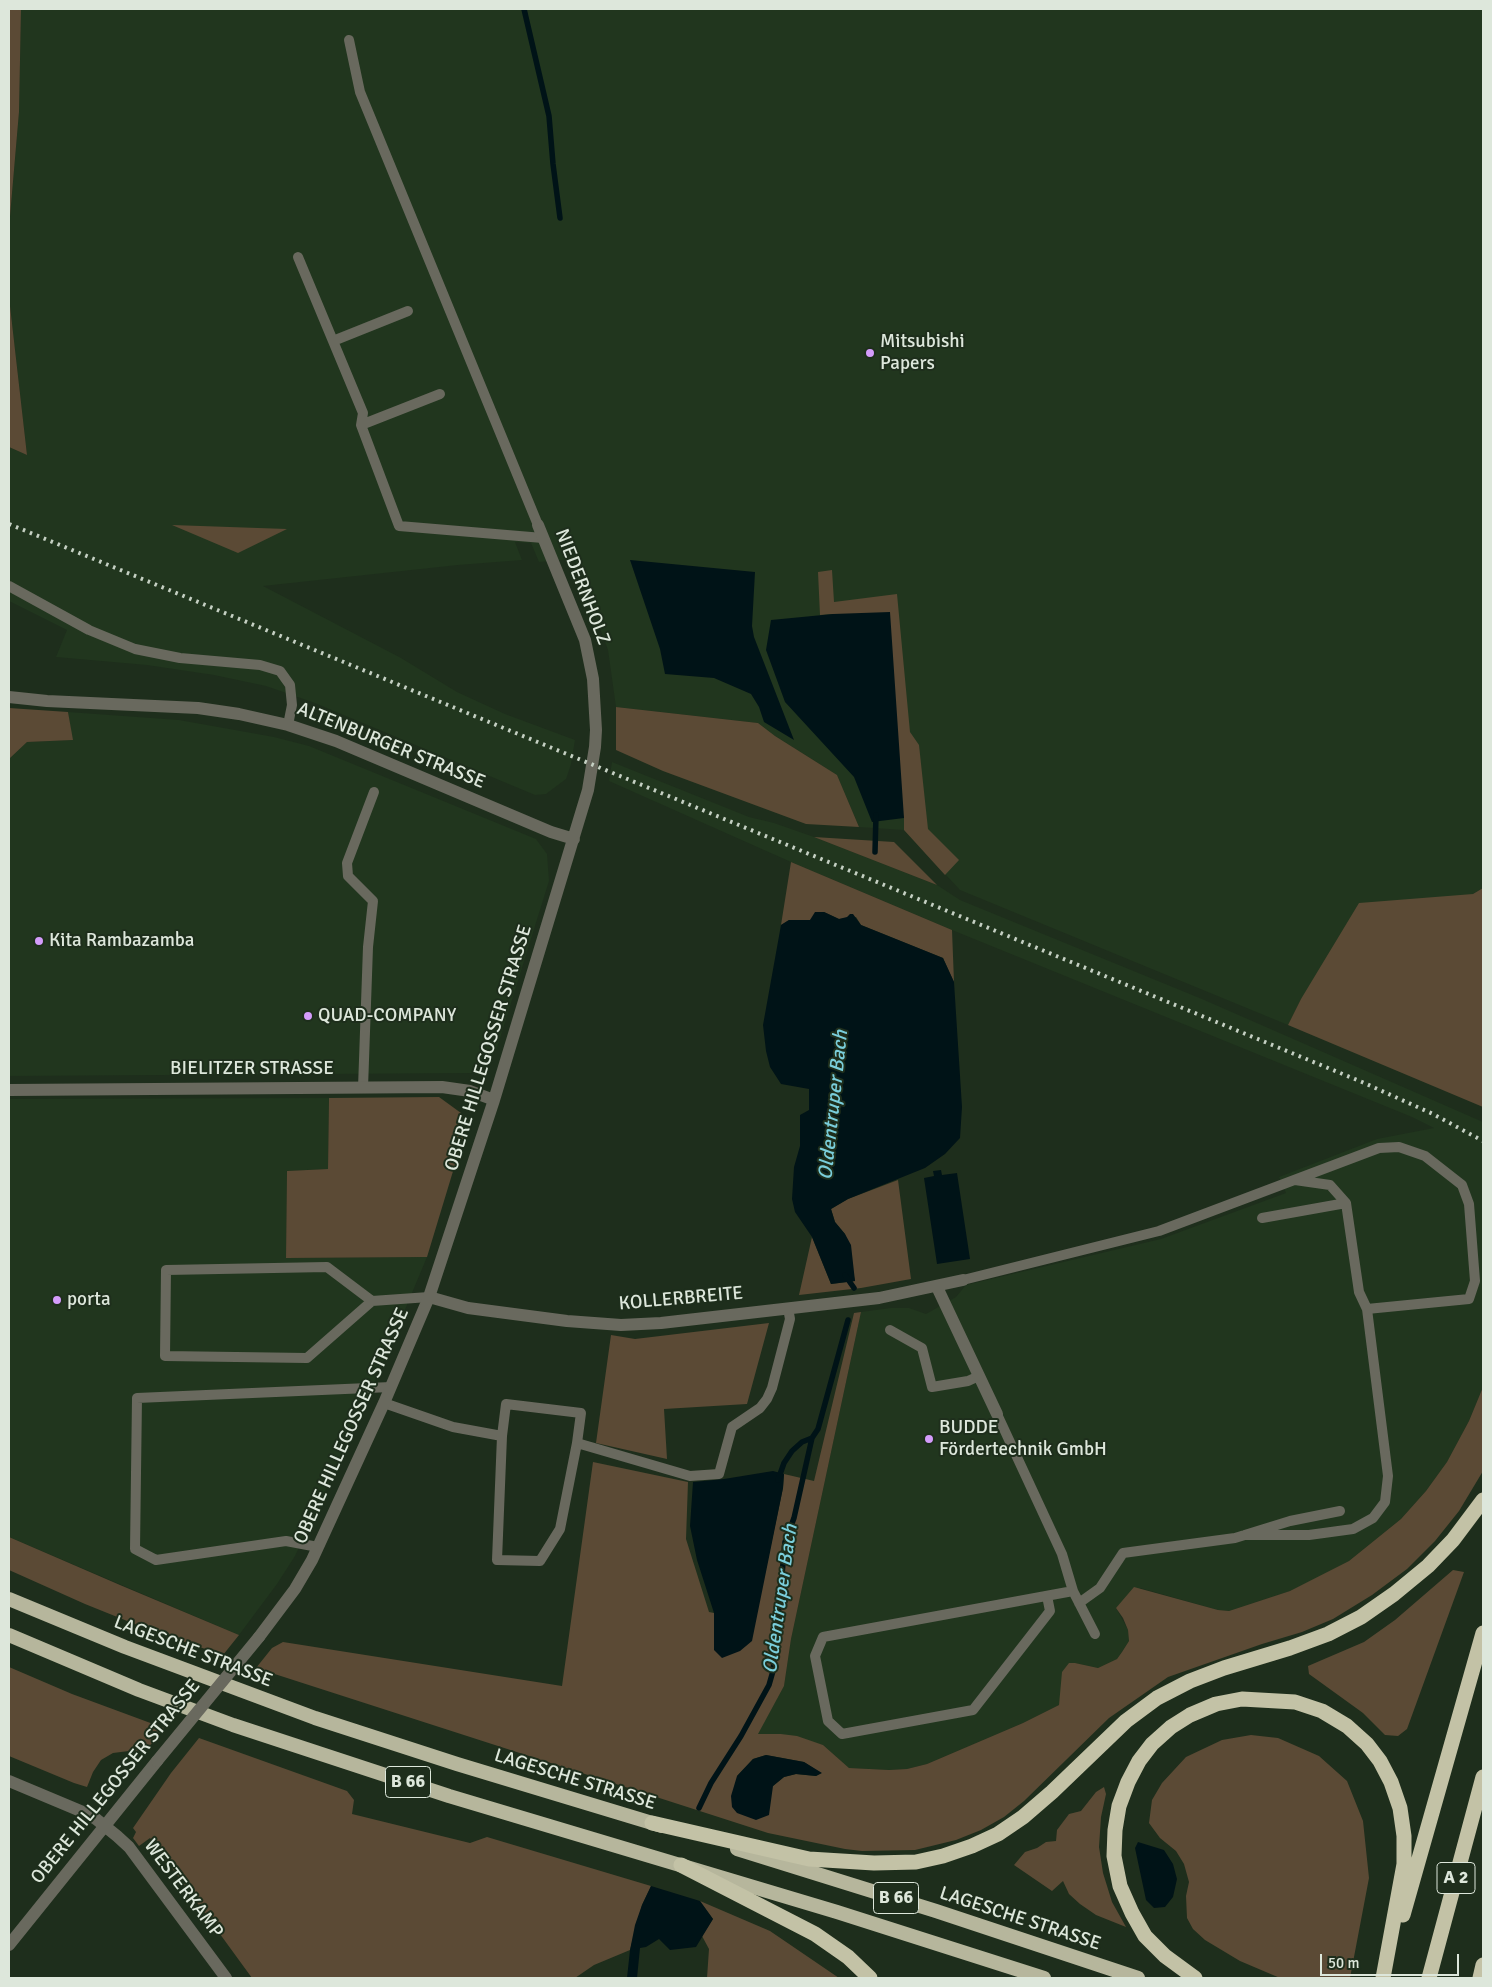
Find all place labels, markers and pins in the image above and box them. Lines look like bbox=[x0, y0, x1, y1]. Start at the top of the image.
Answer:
place label: Mitsubishi Papers bbox=[880, 331, 965, 375]
marker: Mitsubishi Papers bbox=[864, 347, 876, 359]
place label: Kita Rambazamba bbox=[49, 930, 194, 952]
marker: Kita Rambazamba bbox=[33, 935, 45, 947]
place label: QUAD-COMPANY bbox=[318, 1005, 456, 1027]
marker: QUAD-COMPANY bbox=[302, 1010, 314, 1022]
place label: porta bbox=[67, 1289, 111, 1311]
marker: porta bbox=[51, 1294, 63, 1306]
place label: BUDDE Fördertechnik GmbH bbox=[939, 1417, 1107, 1461]
marker: BUDDE Fördertechnik GmbH bbox=[923, 1433, 935, 1445]

